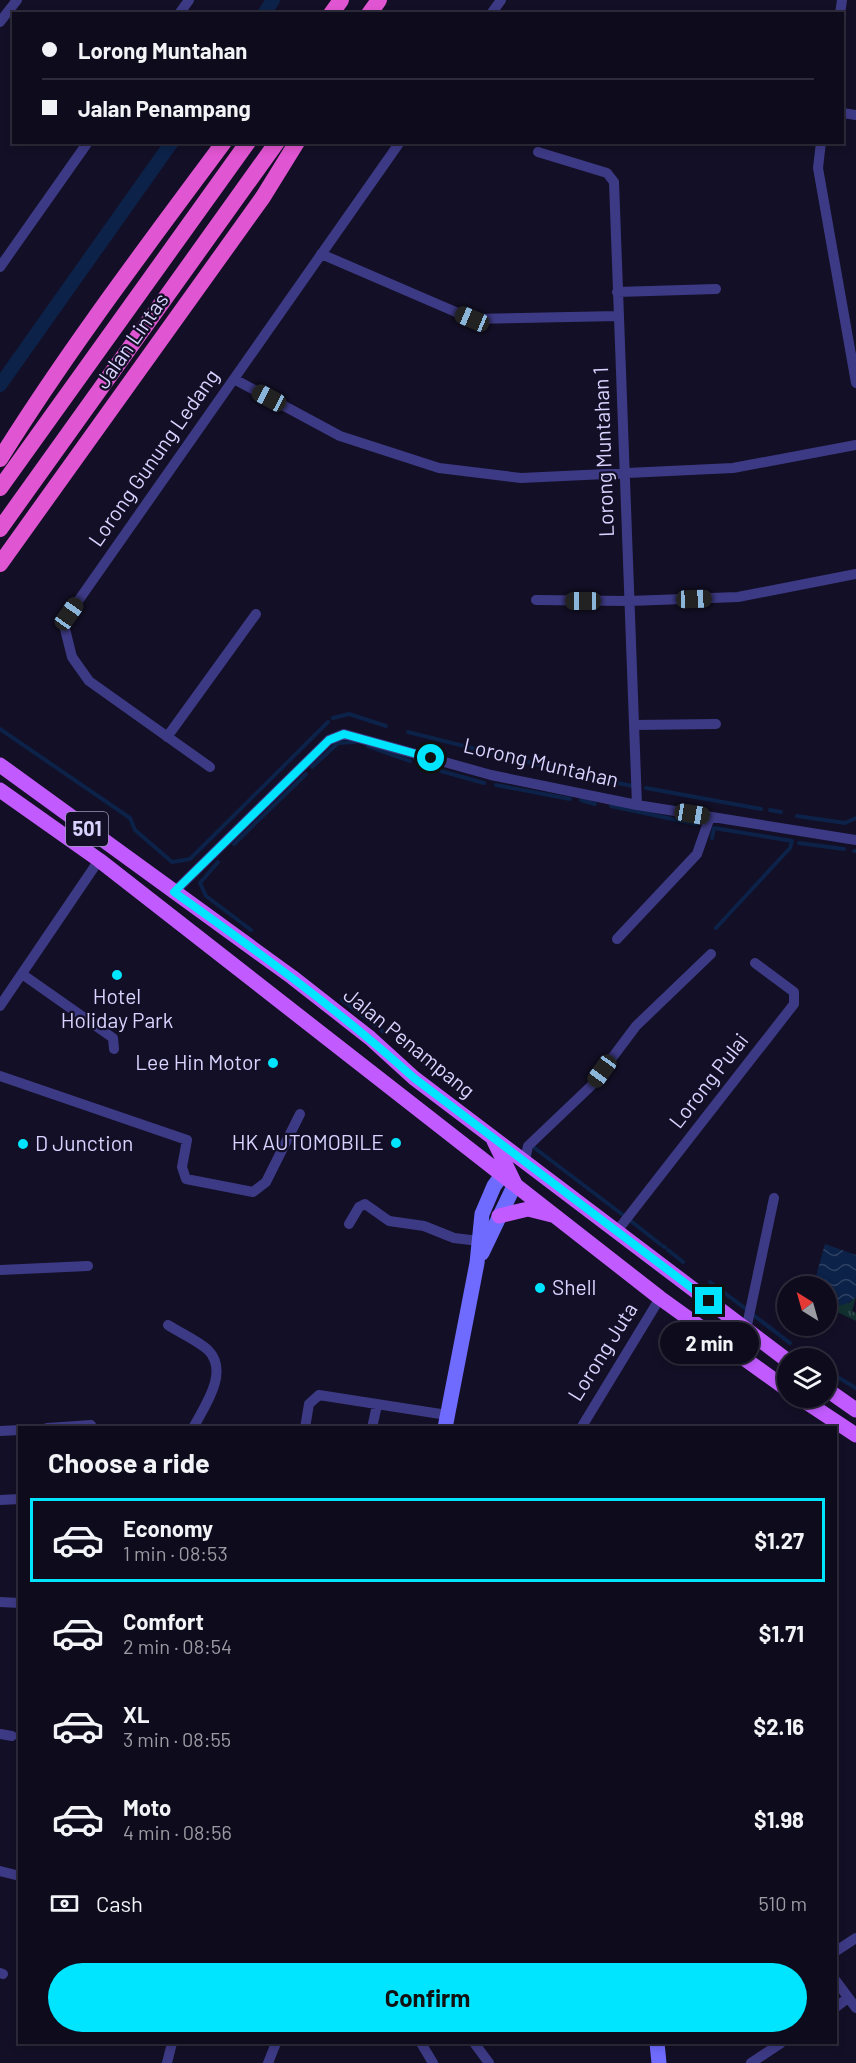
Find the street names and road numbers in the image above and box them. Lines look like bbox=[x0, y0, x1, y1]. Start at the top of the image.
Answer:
street label: Jalan Lintas bbox=[89, 288, 173, 393]
street label: Lorong Gunung Ledang bbox=[82, 364, 223, 551]
street label: Lorong Muntahan 1 bbox=[587, 367, 618, 537]
street label: Lorong Muntahan bbox=[461, 732, 621, 792]
road number: 501 bbox=[66, 812, 108, 846]
street label: Jalan Penampang bbox=[339, 981, 481, 1102]
street label: Lorong Pulai bbox=[663, 1028, 753, 1133]
street label: Lorong Juta bbox=[562, 1298, 642, 1405]

